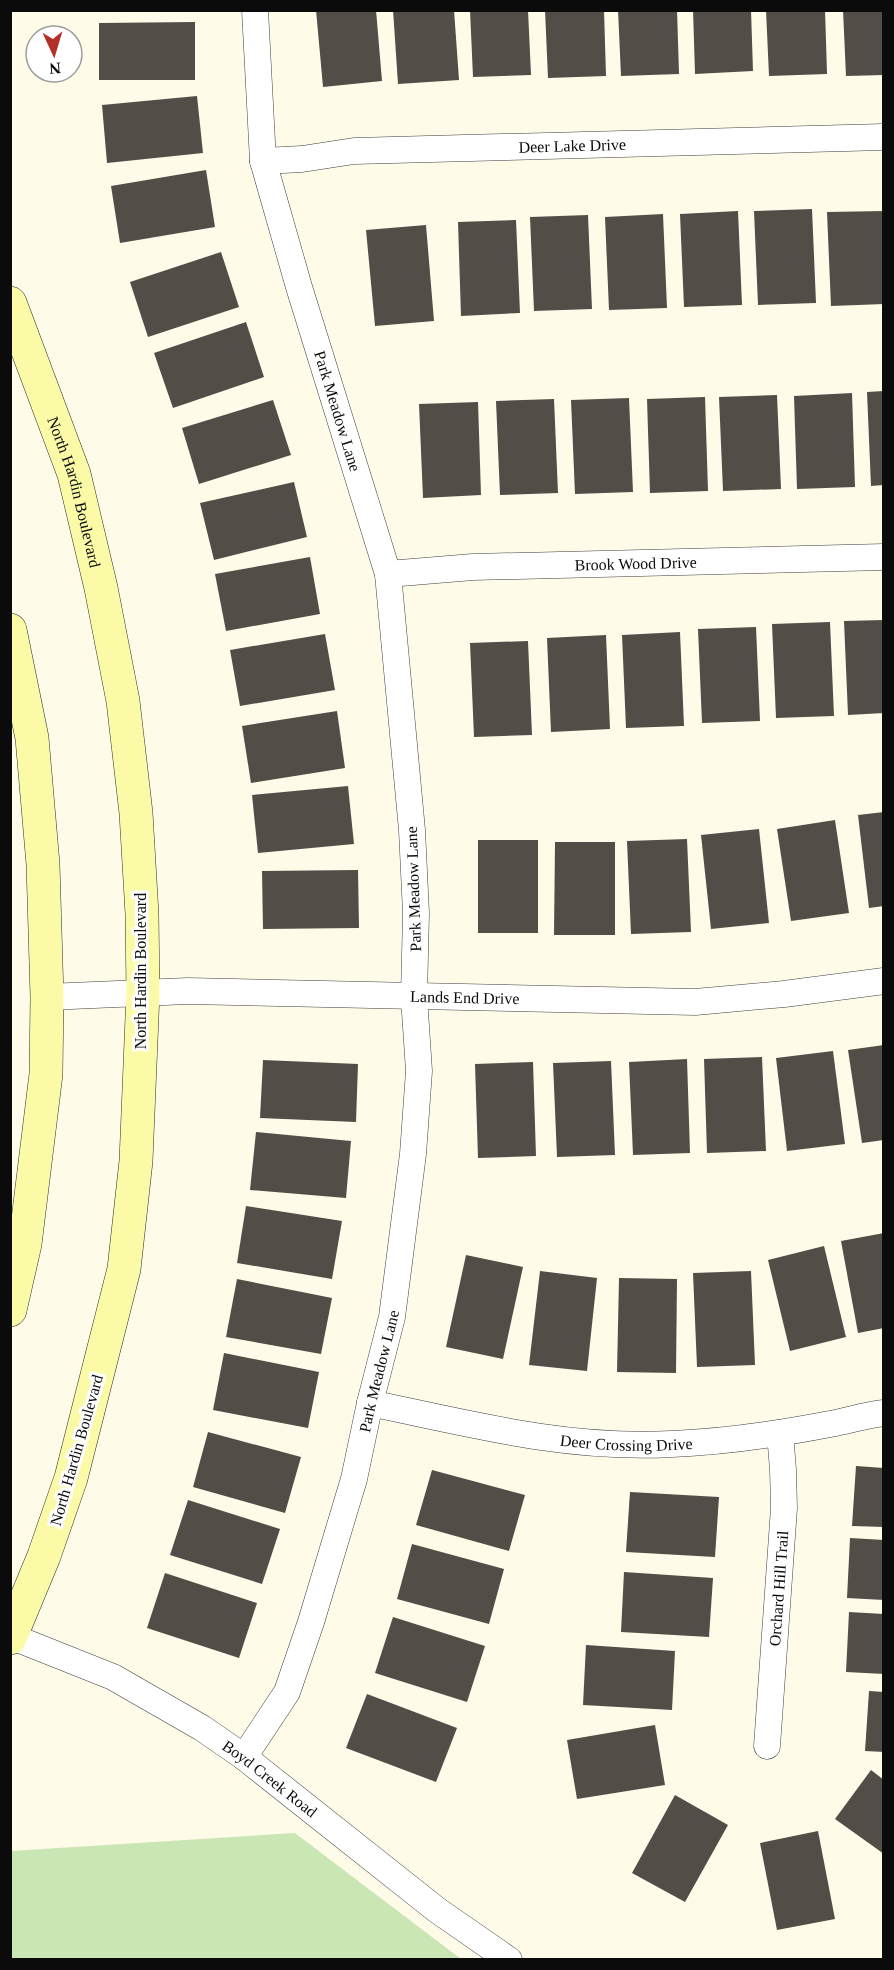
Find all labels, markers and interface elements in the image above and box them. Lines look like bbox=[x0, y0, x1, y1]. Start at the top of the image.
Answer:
north arrow bbox=[24, 24, 84, 84]
text: N bbox=[48, 60, 61, 77]
street label: Deer Lake Drive bbox=[518, 136, 626, 156]
street label: Park Meadow Lane bbox=[311, 349, 364, 474]
street label: North Hardin Boulevard bbox=[44, 414, 104, 569]
street label: Brook Wood Drive bbox=[574, 554, 697, 574]
street label: Park Meadow Lane bbox=[403, 826, 424, 952]
street label: North Hardin Boulevard bbox=[132, 893, 149, 1049]
street label: Lands End Drive bbox=[410, 988, 520, 1007]
street label: Park Meadow Lane bbox=[356, 1309, 402, 1434]
street label: North Hardin Boulevard bbox=[47, 1373, 106, 1528]
street label: Deer Crossing Drive bbox=[559, 1432, 693, 1455]
street label: Orchard Hill Trail bbox=[766, 1530, 791, 1647]
street label: Boyd Creek Road bbox=[219, 1737, 320, 1820]

